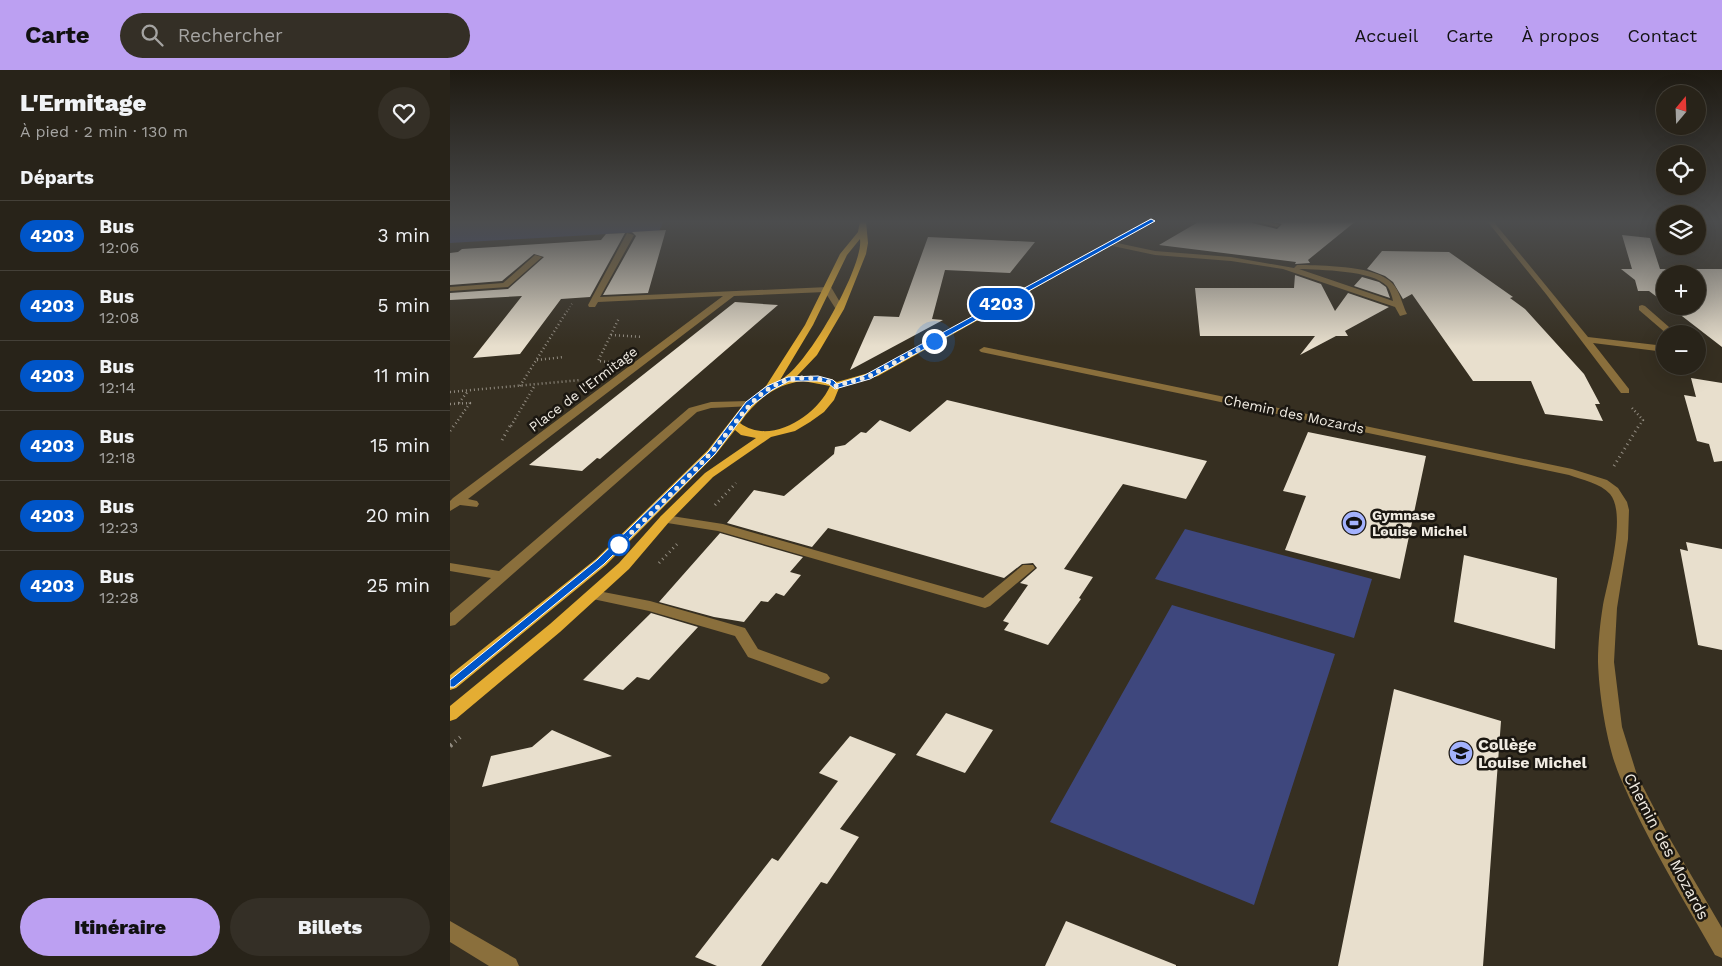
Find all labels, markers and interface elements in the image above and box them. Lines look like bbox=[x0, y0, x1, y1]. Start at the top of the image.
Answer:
search box bbox=[120, 13, 470, 58]
text: Carte bbox=[25, 21, 90, 49]
icon: search bbox=[138, 21, 166, 49]
text: Rechercher bbox=[178, 24, 283, 47]
text: Accueil bbox=[1355, 25, 1418, 46]
text: Carte bbox=[1446, 25, 1493, 46]
text: À propos bbox=[1521, 25, 1599, 46]
text: Contact bbox=[1627, 25, 1697, 46]
north arrow bbox=[1656, 85, 1706, 135]
map controls bbox=[1656, 85, 1706, 375]
button: heart bbox=[378, 87, 430, 139]
text: L'Ermitage bbox=[20, 89, 146, 117]
text: À pied · 2 min · 130 m bbox=[20, 122, 188, 141]
button: locate bbox=[1656, 145, 1706, 195]
text: Départs bbox=[20, 166, 94, 189]
button: layers bbox=[1656, 205, 1706, 255]
text: Bus bbox=[99, 215, 134, 238]
text: 3 min bbox=[378, 224, 430, 247]
text: 4203 bbox=[30, 225, 74, 246]
text: 12:06 bbox=[99, 238, 139, 257]
button: + bbox=[1656, 265, 1706, 315]
text: Bus bbox=[99, 285, 134, 308]
line badge: 4203 bbox=[966, 288, 1036, 320]
text: 4203 bbox=[979, 293, 1023, 314]
text: 5 min bbox=[378, 294, 430, 317]
text: 4203 bbox=[30, 295, 74, 316]
text: 12:08 bbox=[99, 308, 139, 327]
button: − bbox=[1656, 325, 1706, 375]
your location bbox=[922, 329, 947, 354]
street label: Place de l'Ermitage bbox=[526, 343, 640, 435]
text: Bus bbox=[99, 355, 134, 378]
text: 11 min bbox=[374, 364, 430, 387]
text: 4203 bbox=[30, 365, 74, 386]
text: 12:14 bbox=[99, 378, 136, 397]
street label: Chemin des Mozards bbox=[1222, 391, 1366, 437]
text: Bus bbox=[99, 425, 134, 448]
text: 15 min bbox=[370, 434, 430, 457]
text: 4203 bbox=[30, 435, 74, 456]
text: 12:18 bbox=[99, 448, 136, 467]
text: Bus bbox=[99, 495, 134, 518]
text: 20 min bbox=[366, 504, 430, 527]
text: 4203 bbox=[30, 505, 74, 526]
place label: Gymnase Louise Michel bbox=[1372, 507, 1468, 539]
sports icon: Gymnase Louise Michel bbox=[1341, 510, 1367, 536]
text: 12:23 bbox=[99, 518, 138, 537]
unlabelled marker bbox=[608, 534, 630, 556]
text: Bus bbox=[99, 565, 134, 588]
text: 25 min bbox=[366, 574, 430, 597]
text: 4203 bbox=[30, 575, 74, 596]
text: 12:28 bbox=[99, 588, 139, 607]
place label: Collège Louise Michel bbox=[1478, 735, 1587, 772]
school or university icon: Collège Louise Michel bbox=[1448, 740, 1474, 766]
street label: Chemin des Mozards bbox=[1620, 770, 1713, 923]
button: Itinéraire bbox=[20, 898, 220, 956]
button: Billets bbox=[230, 898, 430, 956]

